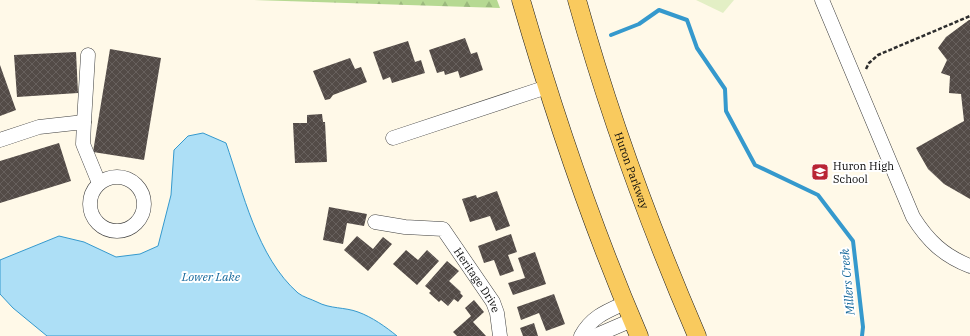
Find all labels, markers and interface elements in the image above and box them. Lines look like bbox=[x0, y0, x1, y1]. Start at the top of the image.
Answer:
street label: Huron Parkway bbox=[612, 130, 652, 211]
place label: Huron High School bbox=[833, 159, 894, 186]
school or university icon: Huron High School bbox=[810, 162, 830, 182]
street label: Heritage Drive bbox=[451, 245, 503, 314]
water label: Millers Creek bbox=[837, 247, 857, 317]
water label: Lower Lake bbox=[181, 269, 241, 284]

